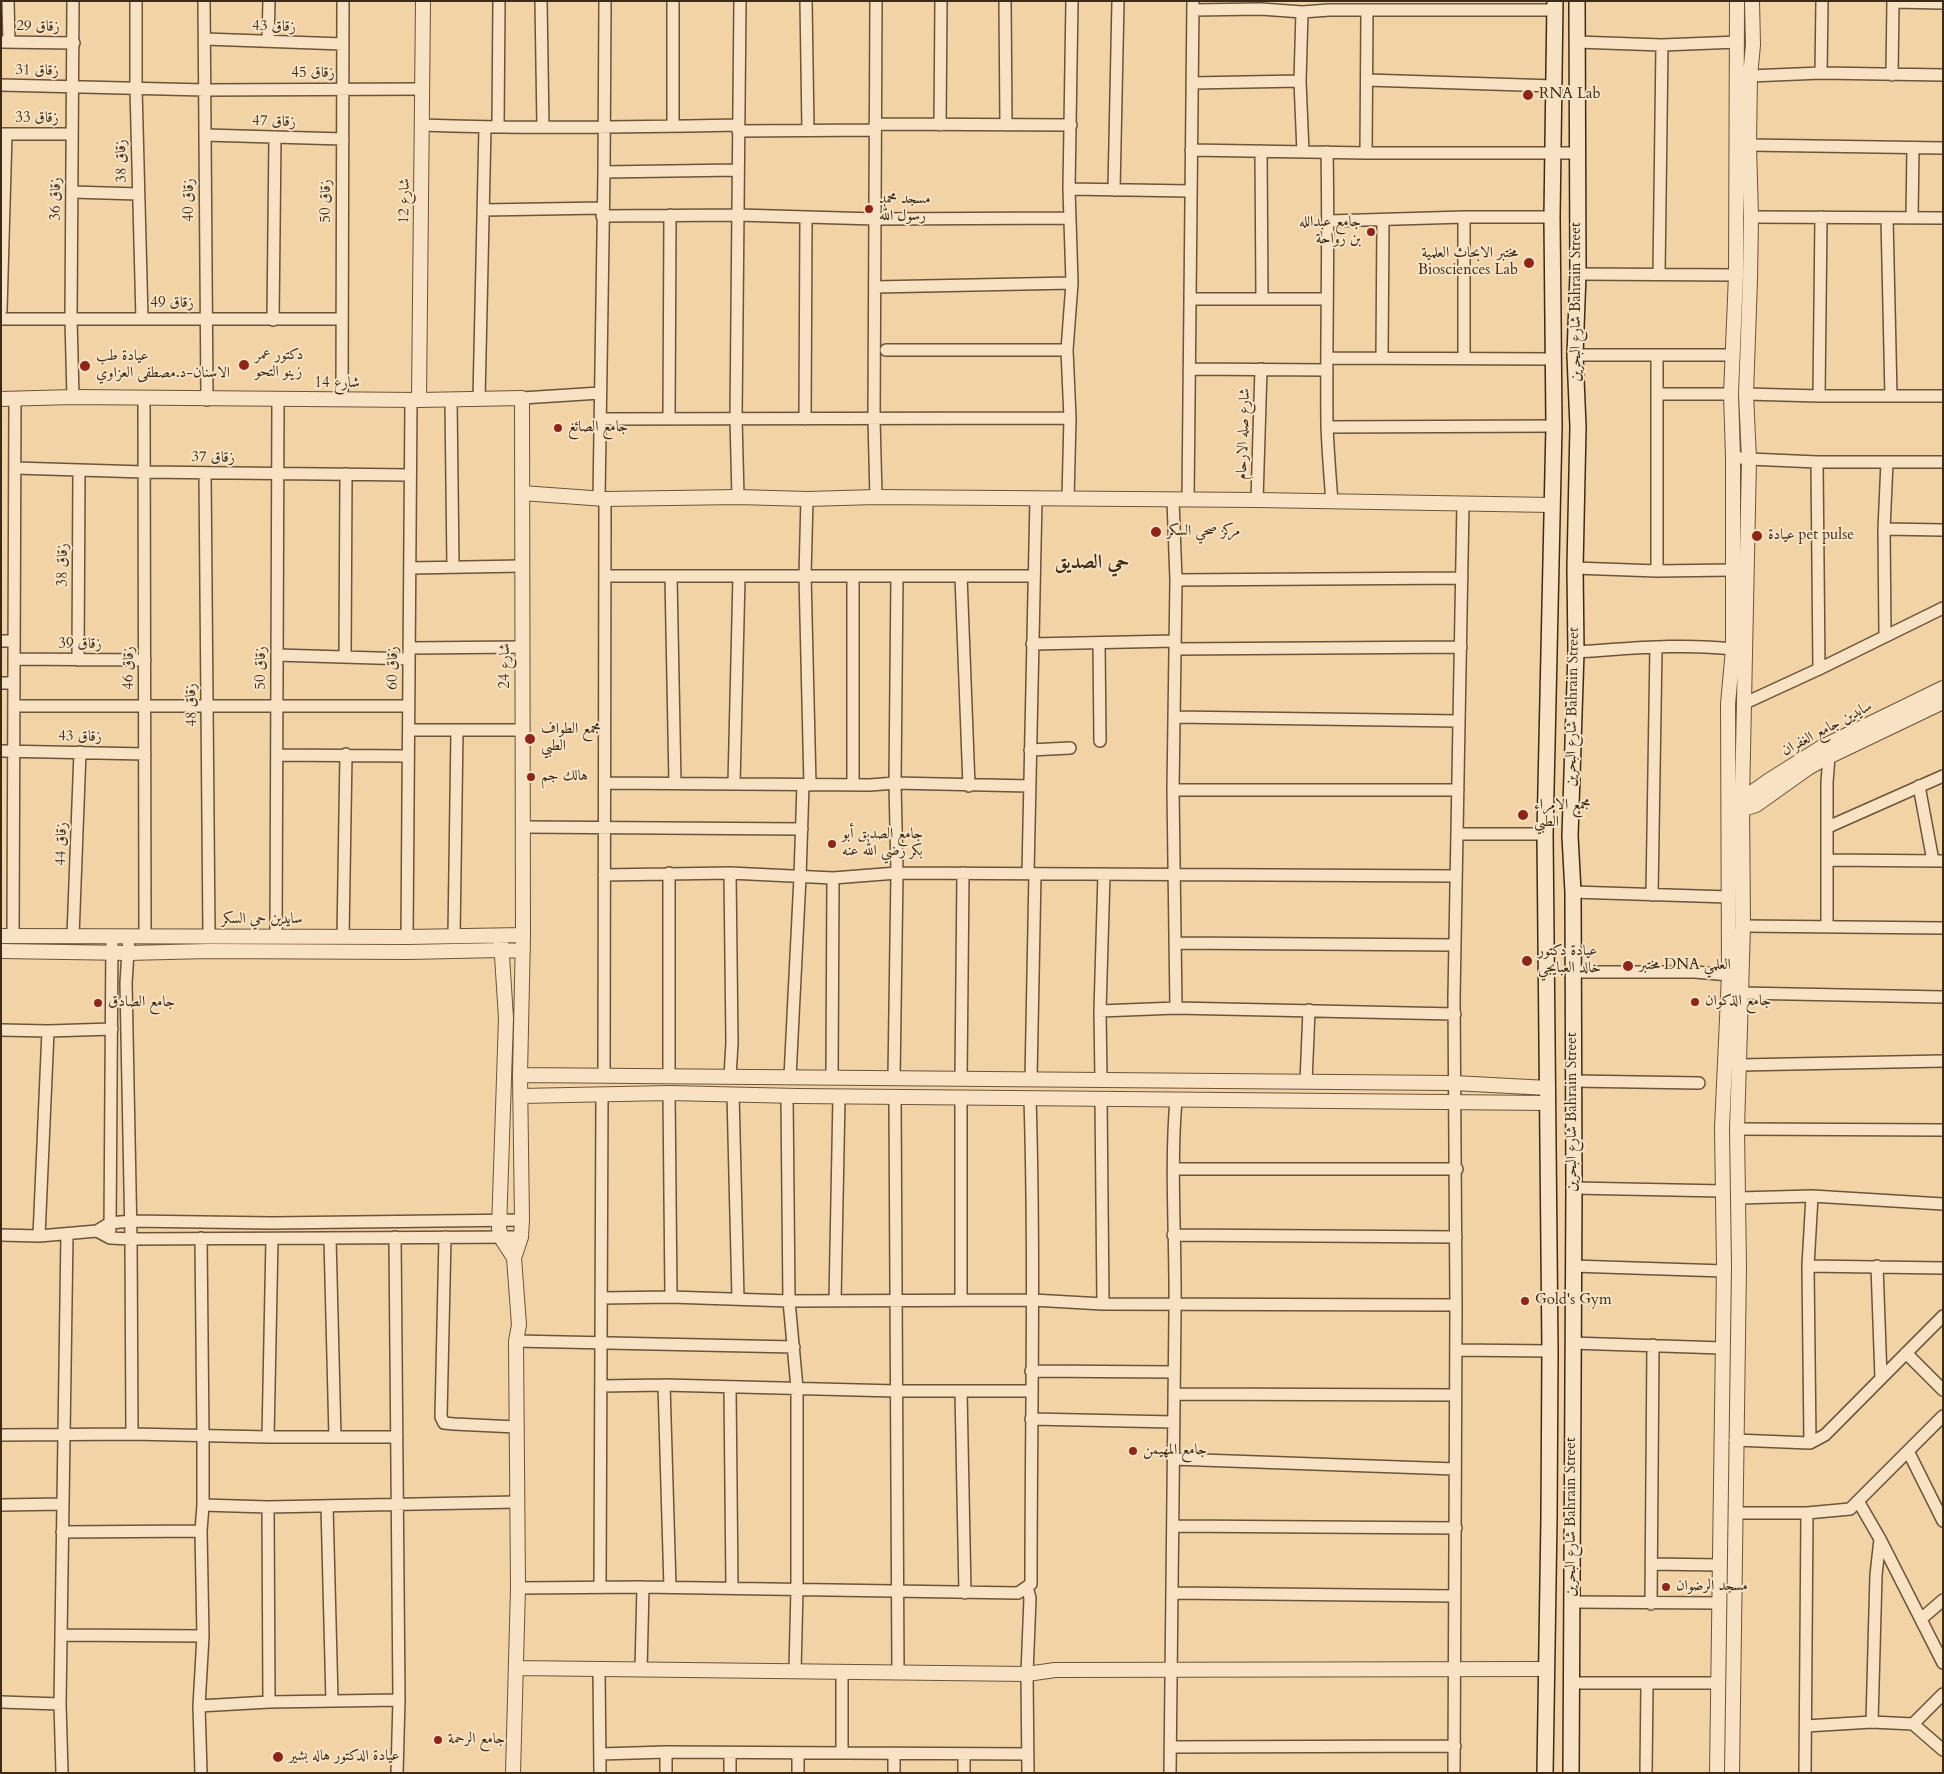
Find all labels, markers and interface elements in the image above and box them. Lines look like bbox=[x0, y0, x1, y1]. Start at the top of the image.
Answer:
street label: زقاق 43 bbox=[252, 17, 296, 37]
street label: زقاق 29 bbox=[16, 18, 60, 36]
street label: زقاق 31 bbox=[15, 62, 59, 80]
street label: زقاق 45 bbox=[291, 65, 335, 83]
place label: RNA Lab bbox=[1539, 86, 1600, 104]
marker: RNA Lab bbox=[1521, 88, 1535, 102]
street label: زقاق 33 bbox=[15, 110, 59, 128]
street label: زقاق 47 bbox=[252, 112, 296, 132]
street label: زقاق 38 bbox=[113, 139, 131, 183]
street label: زقاق 36 bbox=[48, 177, 66, 221]
street label: زقاق 40 bbox=[181, 178, 199, 222]
street label: شارع 12 bbox=[396, 178, 414, 224]
street label: زقاق 50 bbox=[318, 179, 336, 223]
place label: مسجد محمد رسول الله bbox=[879, 191, 930, 226]
marker: مسجد محمد رسول الله bbox=[863, 203, 875, 215]
place label: جامع عبدالله بن رواحة bbox=[1299, 214, 1361, 249]
street label: شارع البحرين Bahrain Street bbox=[1568, 222, 1586, 382]
marker: جامع عبدالله بن رواحة bbox=[1365, 226, 1377, 238]
place label: مختبر الابحاث العلمية Biosciences Lab bbox=[1418, 245, 1518, 280]
marker: مختبر الابحاث العلمية Biosciences Lab bbox=[1522, 256, 1536, 270]
street label: زقاق 49 bbox=[150, 295, 194, 313]
place label: دكتور عمر زينو التحو bbox=[255, 347, 303, 382]
place label: عيادة طب الاسنان-د.مصطفى العزاوي bbox=[96, 348, 230, 383]
marker: دكتور عمر زينو التحو bbox=[237, 358, 251, 372]
marker: عيادة طب الاسنان-د.مصطفى العزاوي bbox=[78, 359, 92, 373]
street label: شارع 14 bbox=[314, 375, 360, 393]
street label: شارع صله الارحام bbox=[1233, 388, 1255, 480]
place label: جامع الصائغ bbox=[568, 419, 628, 437]
marker: جامع الصائغ bbox=[552, 422, 564, 434]
street label: زقاق 37 bbox=[191, 449, 235, 467]
place label: مركز صحي السكر bbox=[1167, 523, 1240, 541]
marker: مركز صحي السكر bbox=[1149, 525, 1163, 539]
place label: عيادة pet pulse bbox=[1768, 527, 1854, 545]
marker: عيادة pet pulse bbox=[1750, 529, 1764, 543]
street label: زقاق 38 bbox=[55, 543, 73, 587]
district label: حي الصديق bbox=[1055, 551, 1129, 575]
street label: شارع البحرين Bahrain Street bbox=[1563, 627, 1583, 787]
street label: زقاق 39 bbox=[58, 636, 102, 654]
street label: شارع 24 bbox=[497, 643, 515, 689]
street label: زقاق 46 bbox=[121, 646, 139, 690]
street label: زقاق 50 bbox=[253, 646, 271, 690]
street label: زقاق 60 bbox=[385, 646, 403, 690]
street label: زقاق 48 bbox=[183, 683, 201, 727]
street label: سايدين جامع الغفران bbox=[1779, 698, 1875, 760]
place label: مجمع الطواف الطبي bbox=[541, 721, 601, 756]
street label: زقاق 43 bbox=[58, 728, 102, 746]
marker: مجمع الطواف الطبي bbox=[523, 732, 537, 746]
place label: هالك جم bbox=[541, 768, 588, 786]
marker: هالك جم bbox=[525, 771, 537, 783]
place label: مجمع الامراء الطبي bbox=[1534, 797, 1591, 832]
marker: مجمع الامراء الطبي bbox=[1516, 808, 1530, 822]
street label: زقاق 44 bbox=[52, 822, 72, 866]
place label: جامع الصديق أبو بكر رضي الله عنه bbox=[842, 826, 923, 861]
marker: جامع الصديق أبو بكر رضي الله عنه bbox=[826, 838, 838, 850]
street label: سايدين حي السكر bbox=[221, 911, 303, 929]
place label: عيادة دكتور خالد العبايجي bbox=[1538, 943, 1601, 978]
marker: عيادة دكتور خالد العبايجي bbox=[1520, 954, 1534, 968]
place label: مختبر DNA العلمي bbox=[1639, 957, 1731, 975]
marker: مختبر DNA العلمي bbox=[1621, 959, 1635, 973]
place label: جامع الذكوان bbox=[1705, 993, 1771, 1011]
place label: جامع الصادق bbox=[108, 994, 175, 1012]
marker: جامع الذكوان bbox=[1689, 996, 1701, 1008]
marker: جامع الصادق bbox=[92, 997, 104, 1009]
street label: شارع البحرين Bahrain Street bbox=[1564, 1032, 1582, 1192]
place label: Gold's Gym bbox=[1535, 1292, 1612, 1310]
marker: Gold's Gym bbox=[1519, 1295, 1531, 1307]
street label: شارع البحرين Bahrain Street bbox=[1563, 1437, 1581, 1597]
place label: جامع المهيمن bbox=[1143, 1442, 1207, 1460]
marker: جامع المهيمن bbox=[1127, 1445, 1139, 1457]
place label: مسجد الرضوان bbox=[1676, 1578, 1748, 1596]
marker: مسجد الرضوان bbox=[1660, 1581, 1672, 1593]
place label: جامع الرحمة bbox=[448, 1731, 505, 1749]
marker: جامع الرحمة bbox=[432, 1734, 444, 1746]
place label: عيادة الدكتور هاله بشير bbox=[289, 1748, 399, 1766]
marker: عيادة الدكتور هاله بشير bbox=[271, 1750, 285, 1764]

